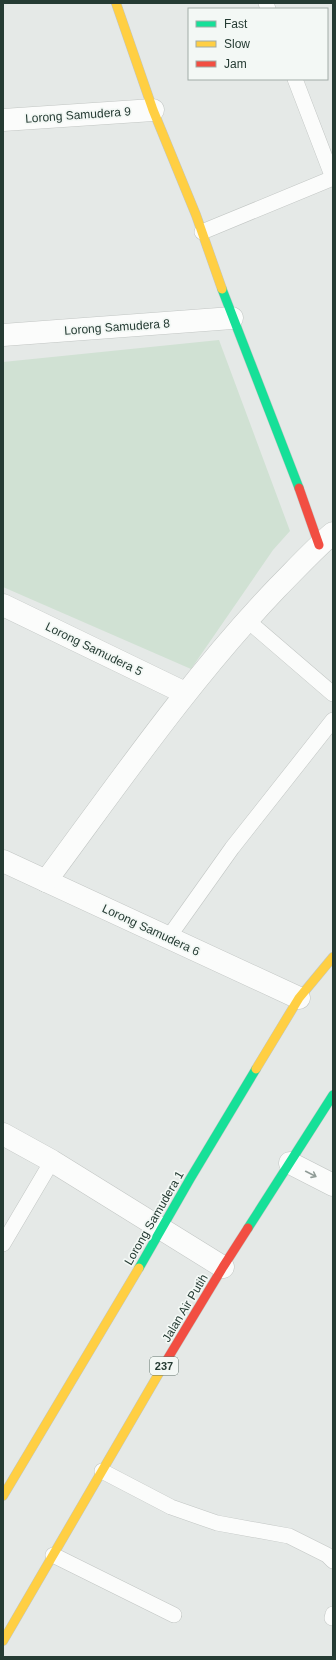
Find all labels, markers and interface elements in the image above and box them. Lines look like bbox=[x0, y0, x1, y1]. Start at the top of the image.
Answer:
legend bbox=[188, 8, 328, 80]
text: Fast bbox=[224, 17, 248, 31]
text: Slow bbox=[224, 37, 250, 51]
text: Jam bbox=[224, 57, 247, 71]
street label: Lorong Samudera 9 bbox=[25, 104, 132, 126]
street label: Lorong Samudera 8 bbox=[64, 316, 171, 338]
street label: Lorong Samudera 5 bbox=[43, 619, 145, 679]
street label: Lorong Samudera 6 bbox=[100, 901, 202, 959]
street label: Lorong Samudera 1 bbox=[121, 1168, 187, 1267]
one-way arrow bbox=[305, 1171, 317, 1178]
street label: Jalan Air Putih bbox=[159, 1272, 211, 1344]
road number: 237 bbox=[150, 1357, 178, 1375]

